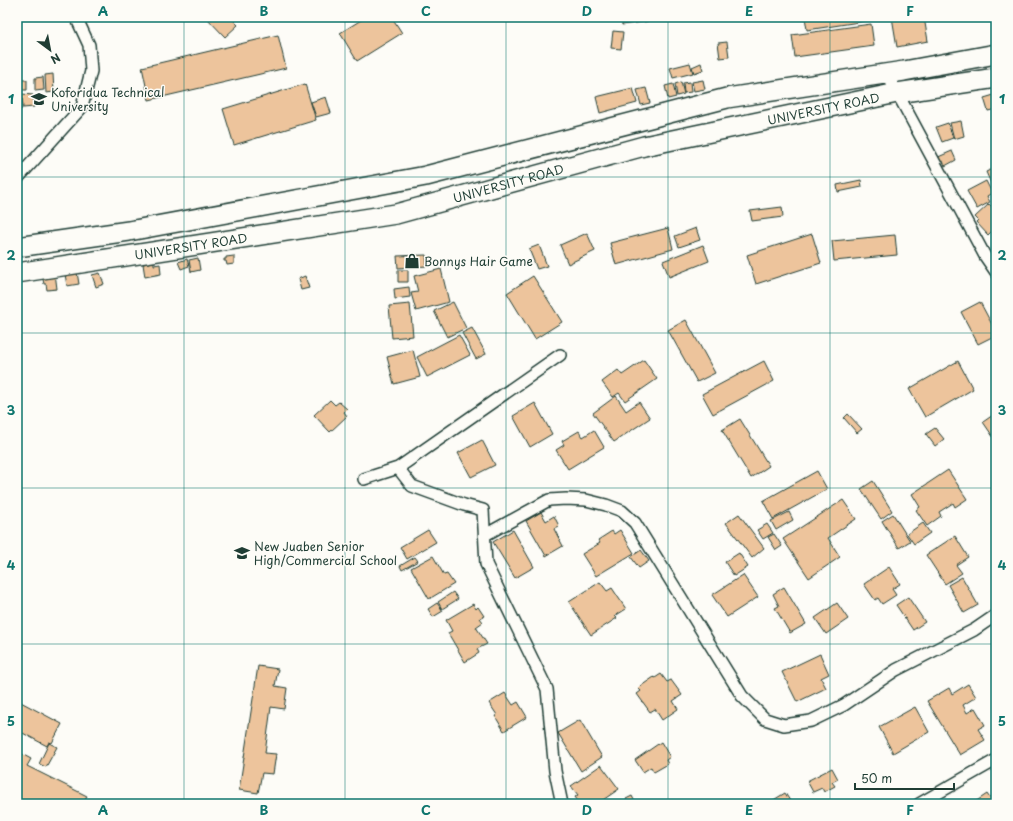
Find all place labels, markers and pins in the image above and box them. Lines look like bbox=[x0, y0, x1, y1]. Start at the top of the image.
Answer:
place label: Koforidua Technical University bbox=[51, 83, 164, 115]
school or university icon: Koforidua Technical University bbox=[30, 90, 48, 108]
shop icon: Bonnys Hair Game bbox=[403, 252, 421, 270]
place label: Bonnys Hair Game bbox=[424, 252, 533, 270]
place label: New Juaben Senior High/Commercial School bbox=[254, 537, 397, 569]
school or university icon: New Juaben Senior High/Commercial School bbox=[233, 544, 251, 562]

